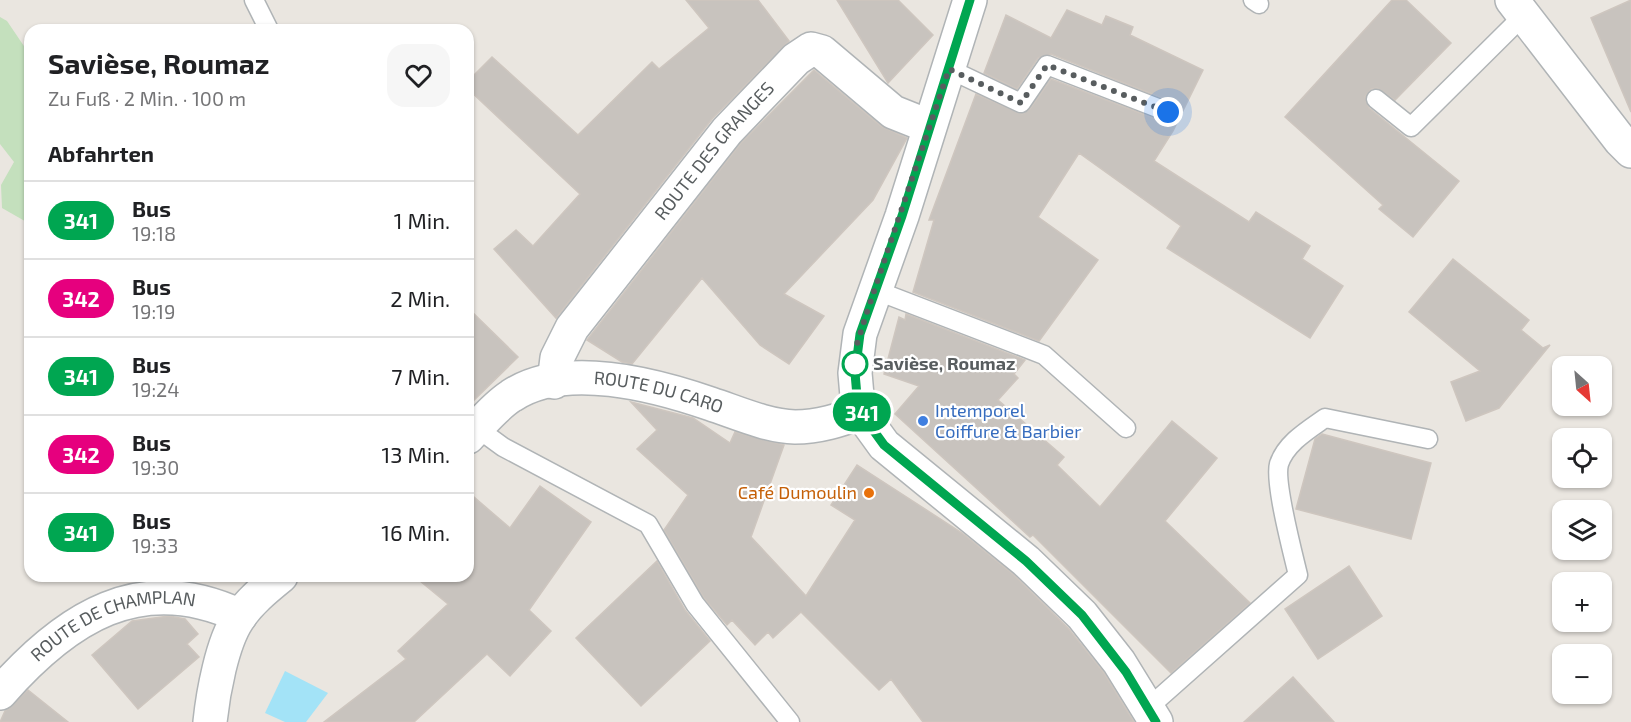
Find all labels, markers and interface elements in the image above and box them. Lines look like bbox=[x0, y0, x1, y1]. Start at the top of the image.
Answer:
button: heart bbox=[387, 44, 450, 107]
text: Savièse, Roumaz bbox=[48, 46, 270, 80]
street label: ROUTE DES GRANGES bbox=[649, 77, 778, 224]
text: Zu Fuß · 2 Min. · 100 m bbox=[48, 86, 246, 110]
your location bbox=[1153, 97, 1183, 127]
text: Abfahrten bbox=[48, 140, 154, 166]
text: Bus bbox=[132, 195, 171, 221]
text: 1 Min. bbox=[394, 207, 450, 233]
text: 341 bbox=[64, 208, 98, 233]
text: 19:18 bbox=[132, 221, 176, 245]
text: Bus bbox=[132, 273, 171, 299]
text: 2 Min. bbox=[390, 285, 450, 311]
text: 342 bbox=[62, 286, 100, 311]
text: 19:19 bbox=[132, 299, 176, 323]
text: Bus bbox=[132, 351, 171, 377]
marker: Savièse, Roumaz bbox=[842, 351, 868, 377]
place label: Savièse, Roumaz bbox=[873, 352, 1015, 374]
north arrow bbox=[1552, 356, 1612, 416]
map controls bbox=[1552, 356, 1612, 704]
text: 7 Min. bbox=[391, 363, 450, 389]
text: 341 bbox=[64, 364, 98, 389]
street label: ROUTE DU CARO bbox=[593, 366, 726, 417]
text: 19:24 bbox=[132, 377, 180, 401]
line badge: 341 bbox=[828, 392, 896, 432]
place label: Intemporel Coiffure & Barbier bbox=[935, 399, 1081, 442]
text: 341 bbox=[845, 400, 879, 425]
marker: Intemporel Coiffure & Barbier bbox=[916, 414, 930, 428]
button: locate bbox=[1552, 428, 1612, 488]
text: Bus bbox=[132, 429, 171, 455]
text: 13 Min. bbox=[382, 441, 450, 467]
text: 342 bbox=[62, 442, 100, 467]
text: 19:30 bbox=[132, 455, 179, 479]
place label: Café Dumoulin bbox=[738, 481, 857, 503]
marker: Café Dumoulin bbox=[862, 486, 876, 500]
button: layers bbox=[1552, 500, 1612, 560]
text: Bus bbox=[132, 507, 171, 533]
text: 16 Min. bbox=[381, 519, 450, 545]
text: 341 bbox=[64, 520, 98, 545]
text: 19:33 bbox=[132, 533, 178, 557]
button: + bbox=[1552, 572, 1612, 632]
street label: ROUTE DE CHAMPLAN bbox=[26, 585, 197, 665]
button: − bbox=[1552, 644, 1612, 704]

